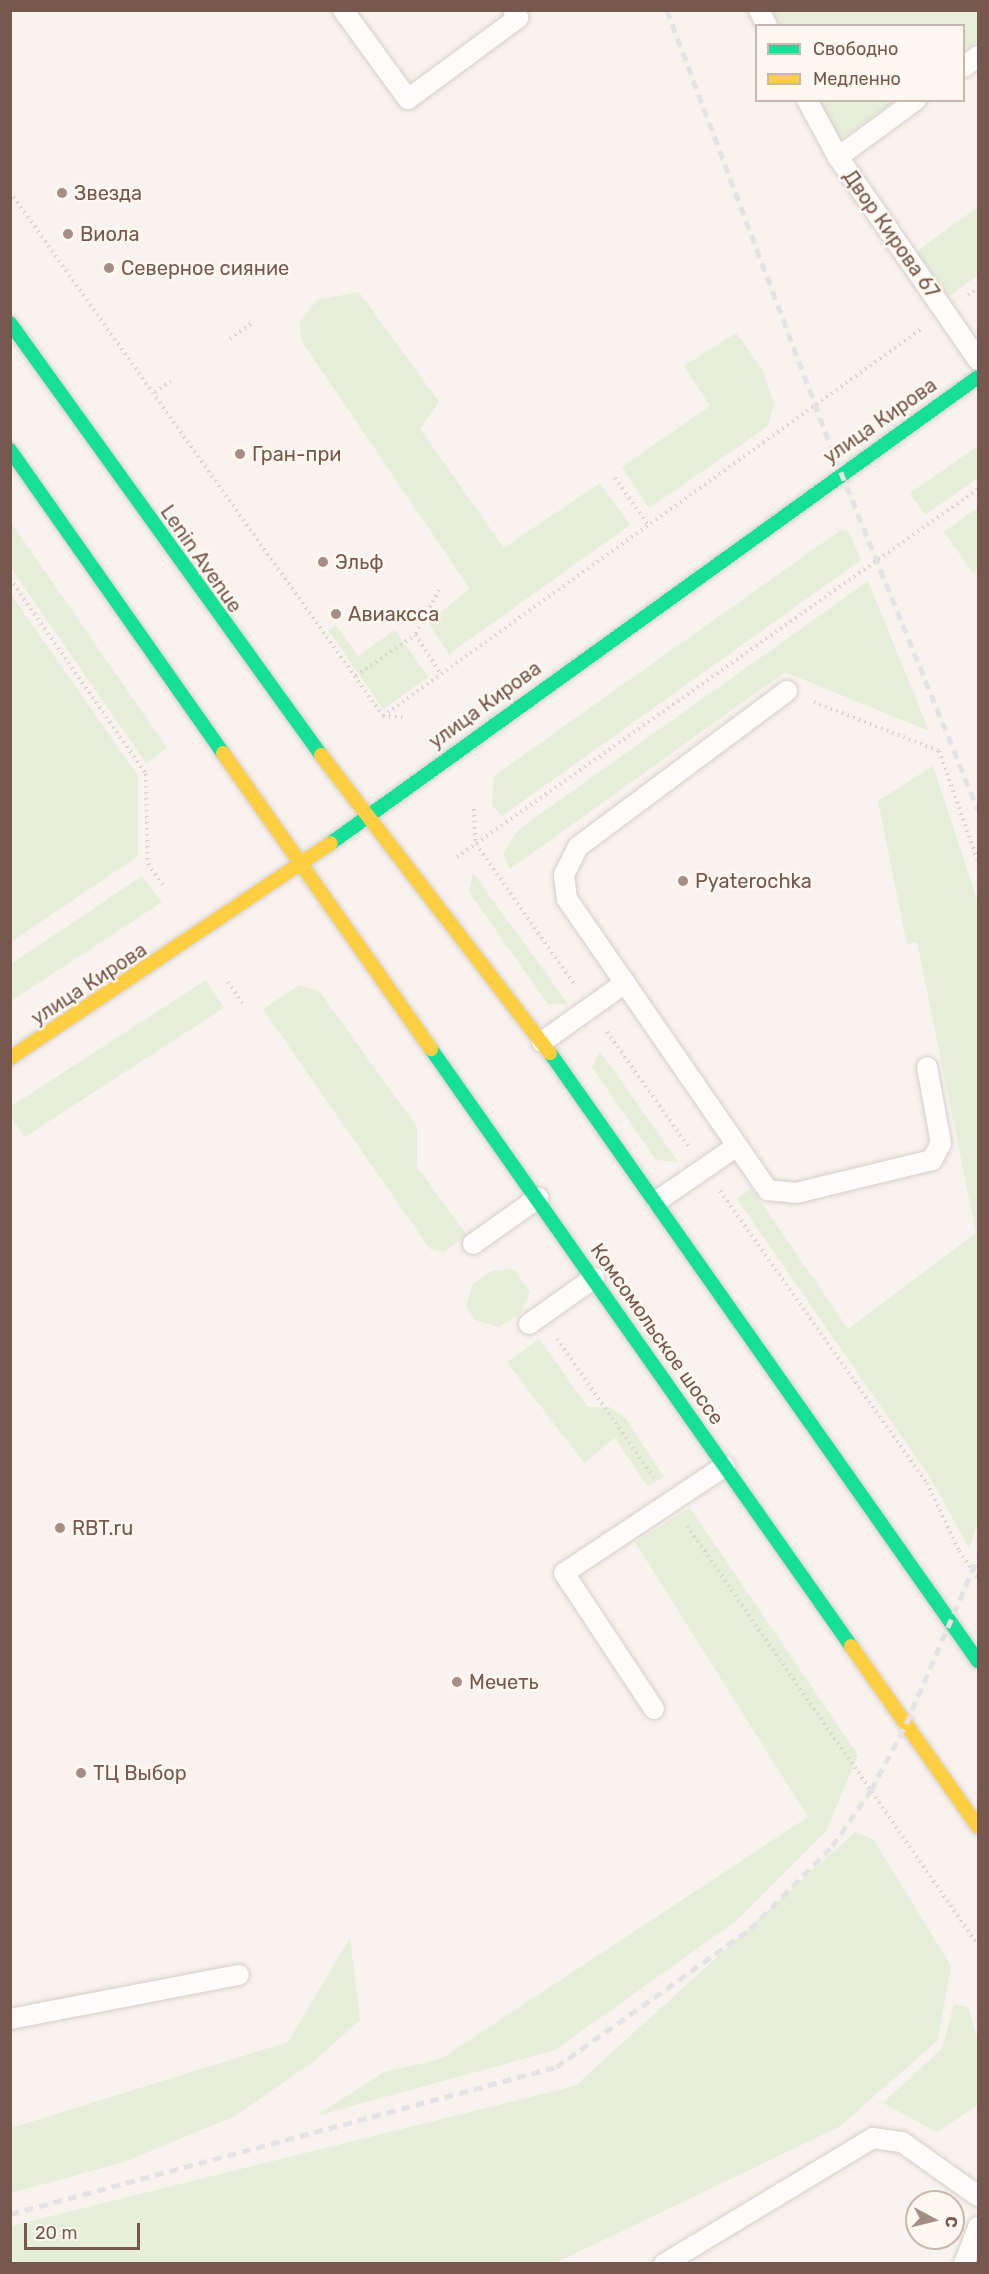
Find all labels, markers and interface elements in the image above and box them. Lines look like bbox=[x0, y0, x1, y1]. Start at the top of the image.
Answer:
legend bbox=[755, 24, 965, 102]
text: Свободно bbox=[813, 38, 898, 60]
text: Медленно bbox=[813, 68, 901, 90]
street label: Двор Кирова 67 bbox=[838, 165, 944, 303]
place label: Звезда bbox=[74, 181, 142, 205]
marker: Звезда bbox=[55, 186, 69, 200]
place label: Виола bbox=[80, 222, 139, 246]
marker: Виола bbox=[61, 227, 75, 241]
place label: Северное сияние bbox=[121, 256, 289, 280]
marker: Северное сияние bbox=[102, 261, 116, 275]
street label: улица Кирова bbox=[819, 373, 941, 469]
place label: Гран-при bbox=[252, 442, 342, 466]
marker: Гран-при bbox=[233, 447, 247, 461]
street label: Lenin Avenue bbox=[155, 500, 247, 618]
place label: Эльф bbox=[335, 550, 383, 574]
marker: Эльф bbox=[316, 555, 330, 569]
place label: Авиаксса bbox=[348, 602, 439, 626]
marker: Авиаксса bbox=[329, 607, 343, 621]
street label: улица Кирова bbox=[424, 656, 546, 754]
place label: Pyaterochka bbox=[695, 869, 812, 893]
marker: Pyaterochka bbox=[676, 874, 690, 888]
street label: улица Кирова bbox=[27, 938, 151, 1030]
street label: Комсомольское шоссе bbox=[585, 1239, 729, 1429]
place label: RBT.ru bbox=[72, 1516, 133, 1540]
marker: RBT.ru bbox=[53, 1521, 67, 1535]
place label: Мечеть bbox=[469, 1670, 539, 1694]
marker: Мечеть bbox=[450, 1675, 464, 1689]
place label: ТЦ Выбор bbox=[93, 1761, 187, 1785]
marker: ТЦ Выбор bbox=[74, 1766, 88, 1780]
north arrow bbox=[905, 2190, 965, 2250]
scale bar bbox=[27, 2211, 142, 2249]
text: С bbox=[941, 2215, 961, 2229]
text: 20 m bbox=[35, 2222, 77, 2244]

